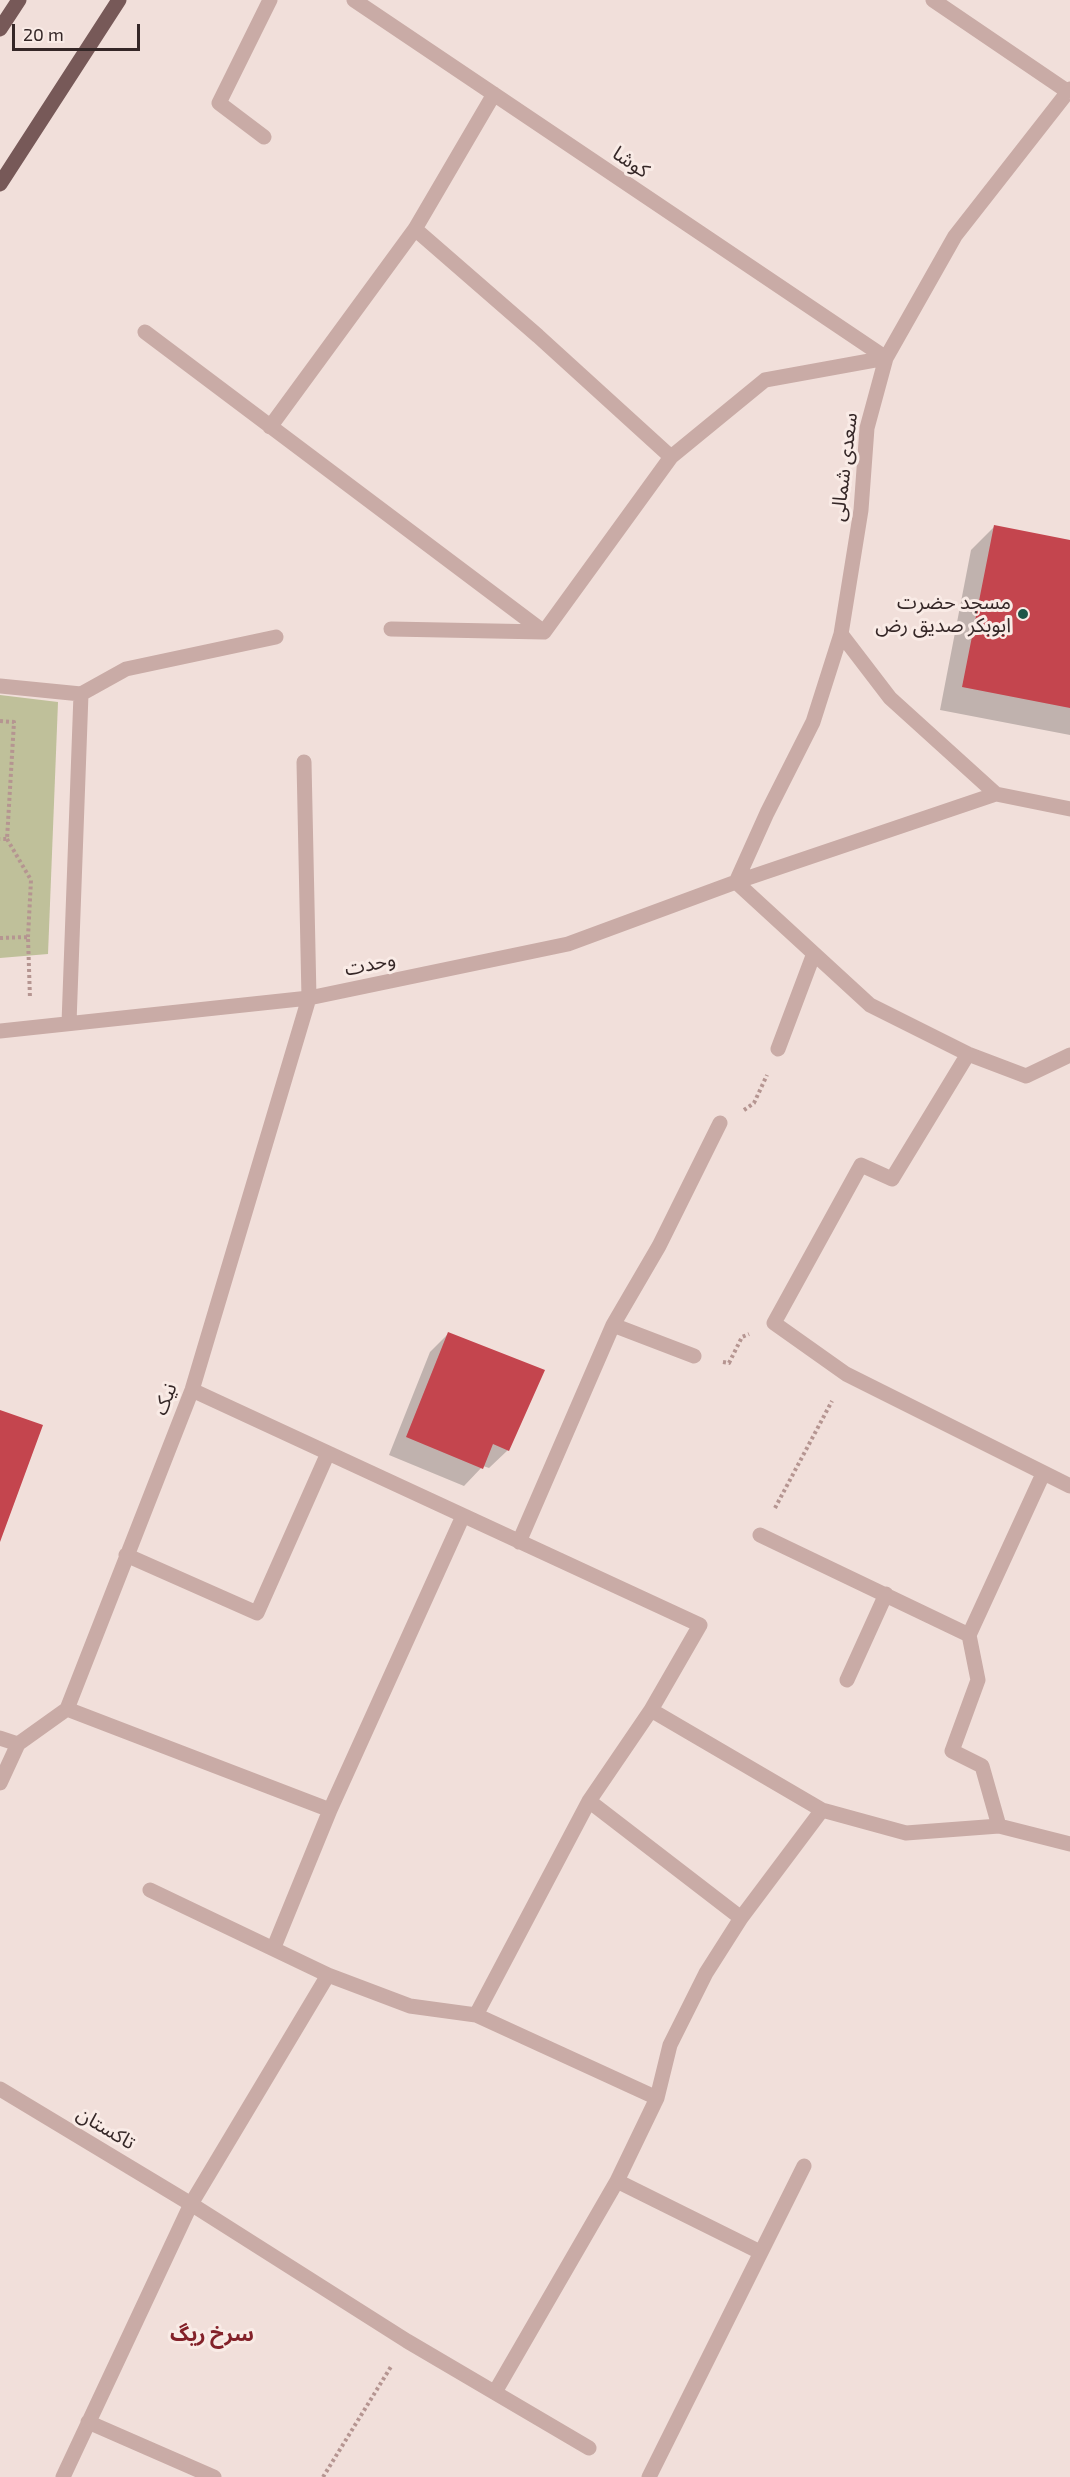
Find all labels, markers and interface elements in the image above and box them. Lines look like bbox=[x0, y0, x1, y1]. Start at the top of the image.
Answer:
scale bar bbox=[15, 12, 142, 50]
text: 20 m bbox=[23, 23, 64, 45]
street label: کوشا bbox=[608, 141, 654, 183]
street label: سعدی شمالی bbox=[825, 411, 863, 523]
place label: مسجد حضرت ابوبکر صدیق رض bbox=[875, 590, 1011, 637]
marker: مسجد حضرت ابوبکر صدیق رض bbox=[1016, 607, 1030, 621]
street label: وحدت bbox=[342, 947, 398, 981]
street label: نیک bbox=[148, 1380, 182, 1418]
street label: تاکستان bbox=[72, 2101, 140, 2155]
district label: سرخ ریگ bbox=[170, 2321, 254, 2347]

